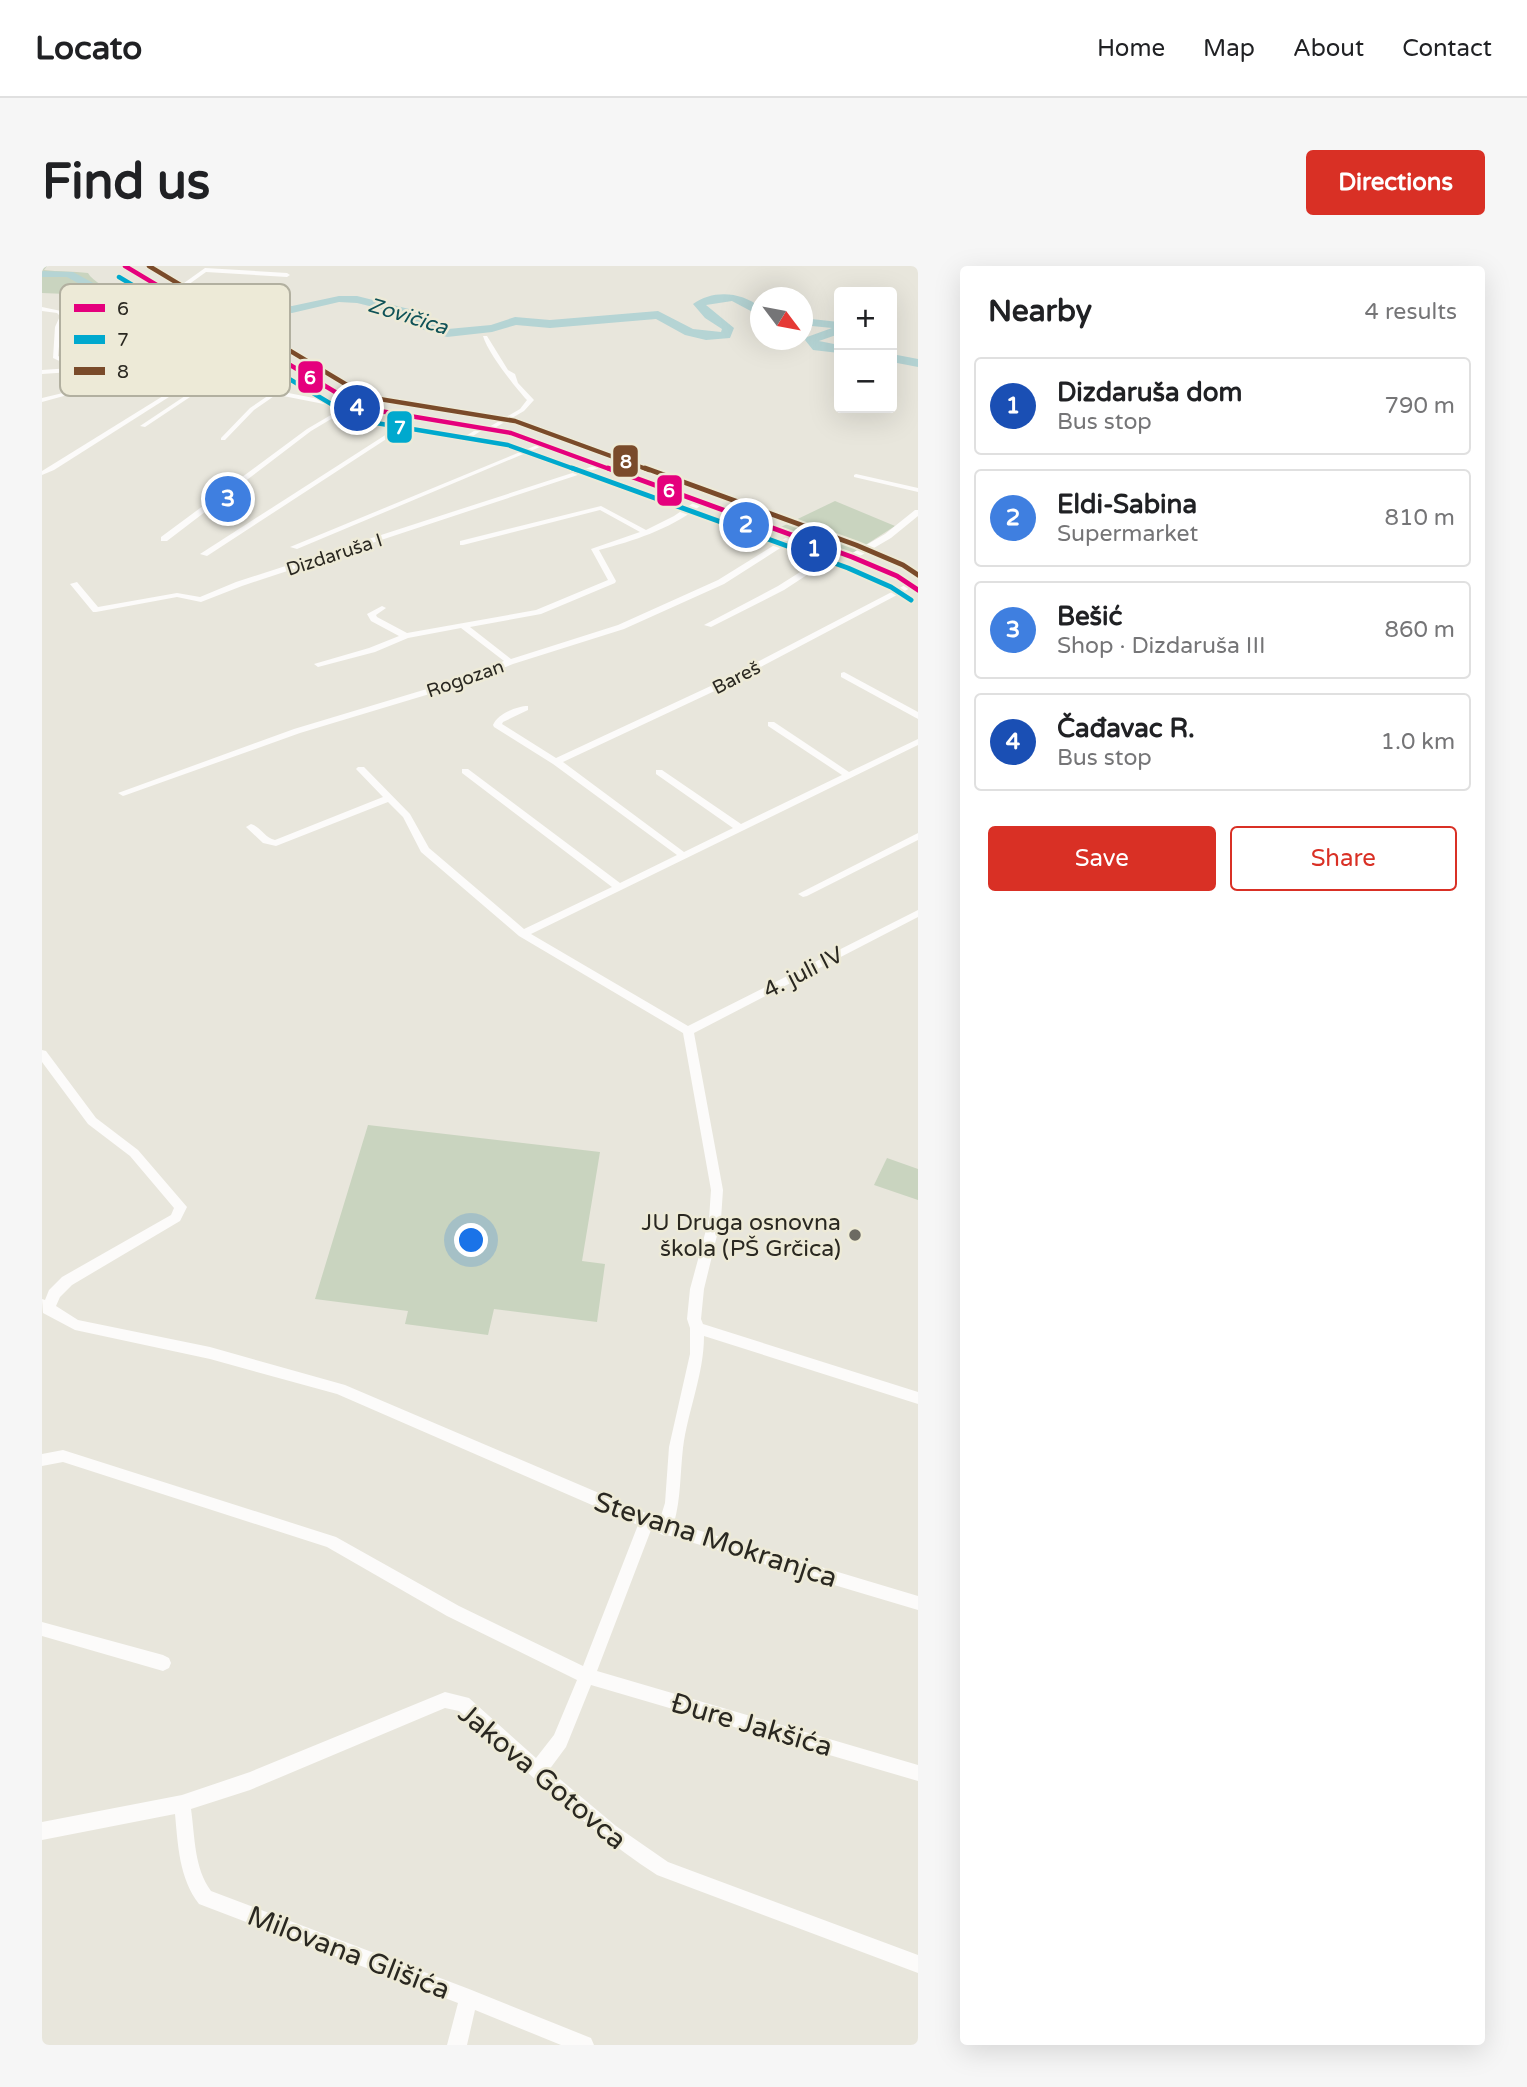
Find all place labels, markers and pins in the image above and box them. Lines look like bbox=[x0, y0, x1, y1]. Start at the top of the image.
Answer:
pin: 4 bbox=[334, 382, 380, 434]
pin: 3 bbox=[205, 473, 251, 525]
pin: 2 bbox=[723, 499, 769, 551]
pin: 1 bbox=[791, 523, 837, 575]
place label: JU Druga osnovna škola (PŠ Grčica) bbox=[642, 1209, 841, 1263]
marker: JU Druga osnovna škola (PŠ Grčica) bbox=[847, 1227, 863, 1243]

